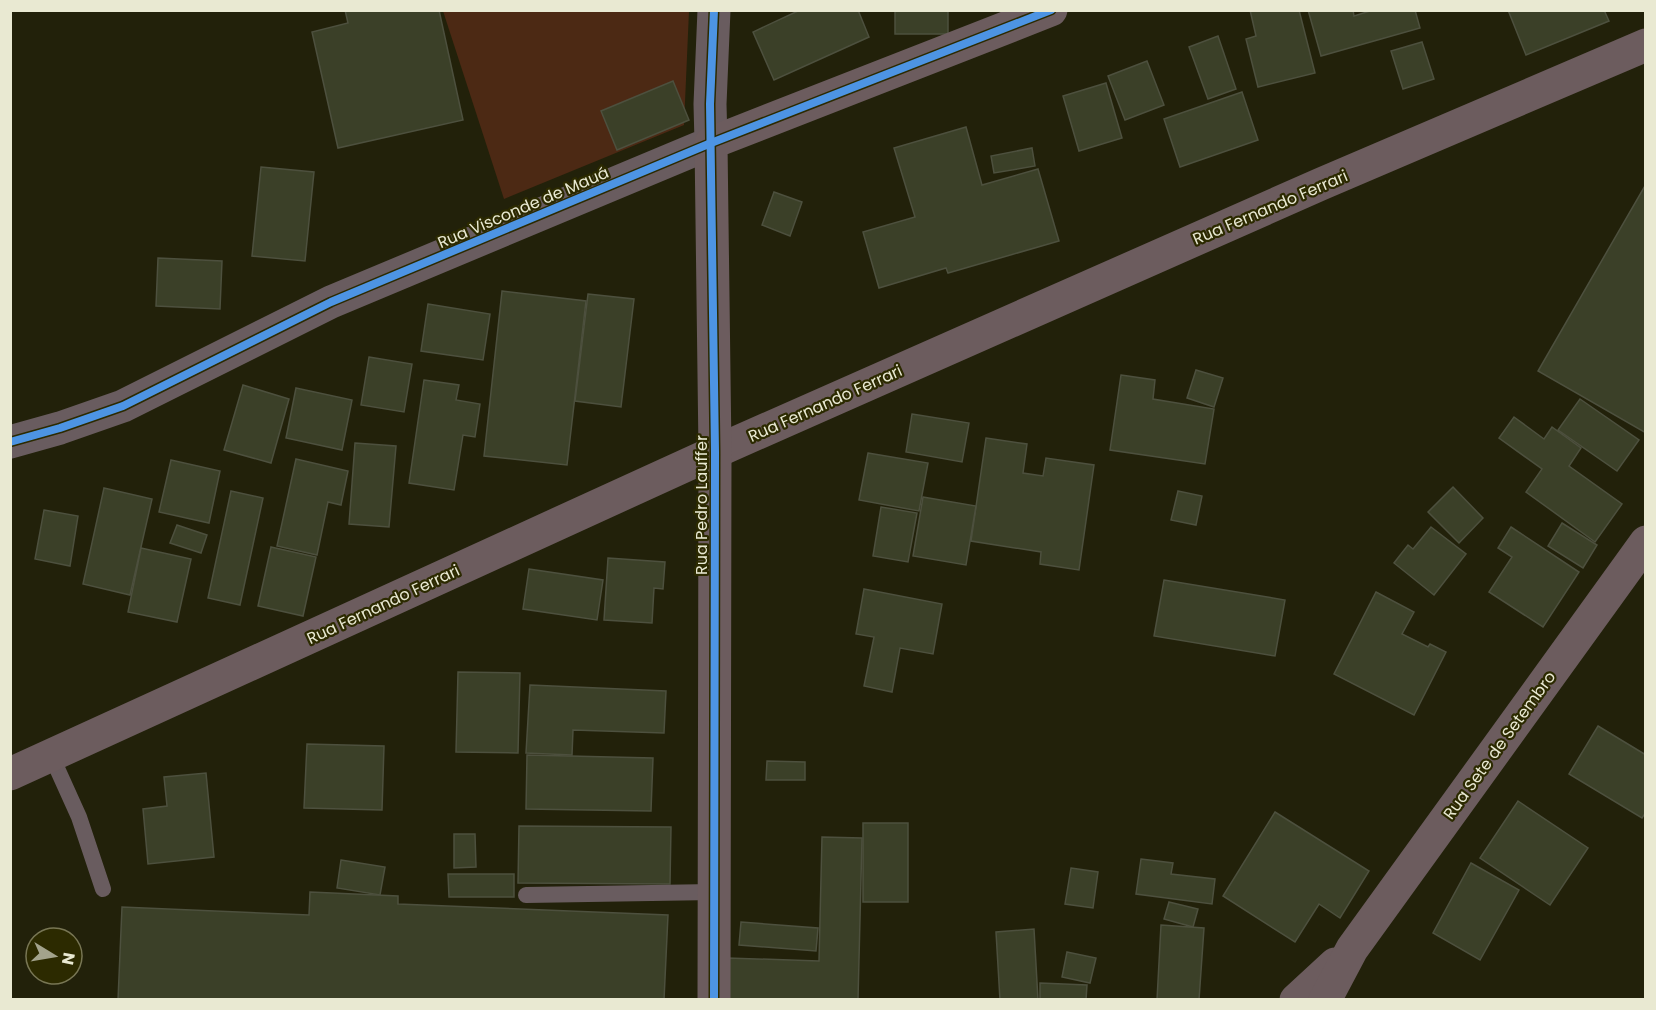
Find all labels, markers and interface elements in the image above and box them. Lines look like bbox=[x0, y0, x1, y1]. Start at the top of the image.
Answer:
street label: Rua Visconde de Mauá bbox=[434, 161, 612, 254]
street label: Rua Fernando Ferrari bbox=[1189, 164, 1351, 251]
street label: Rua Fernando Ferrari bbox=[745, 359, 906, 448]
street label: Rua Pedro Lauffer bbox=[690, 435, 713, 575]
street label: Rua Fernando Ferrari bbox=[303, 559, 463, 650]
street label: Rua Sete de Setembro bbox=[1438, 667, 1561, 824]
north arrow bbox=[24, 926, 84, 986]
text: N bbox=[56, 951, 81, 967]

